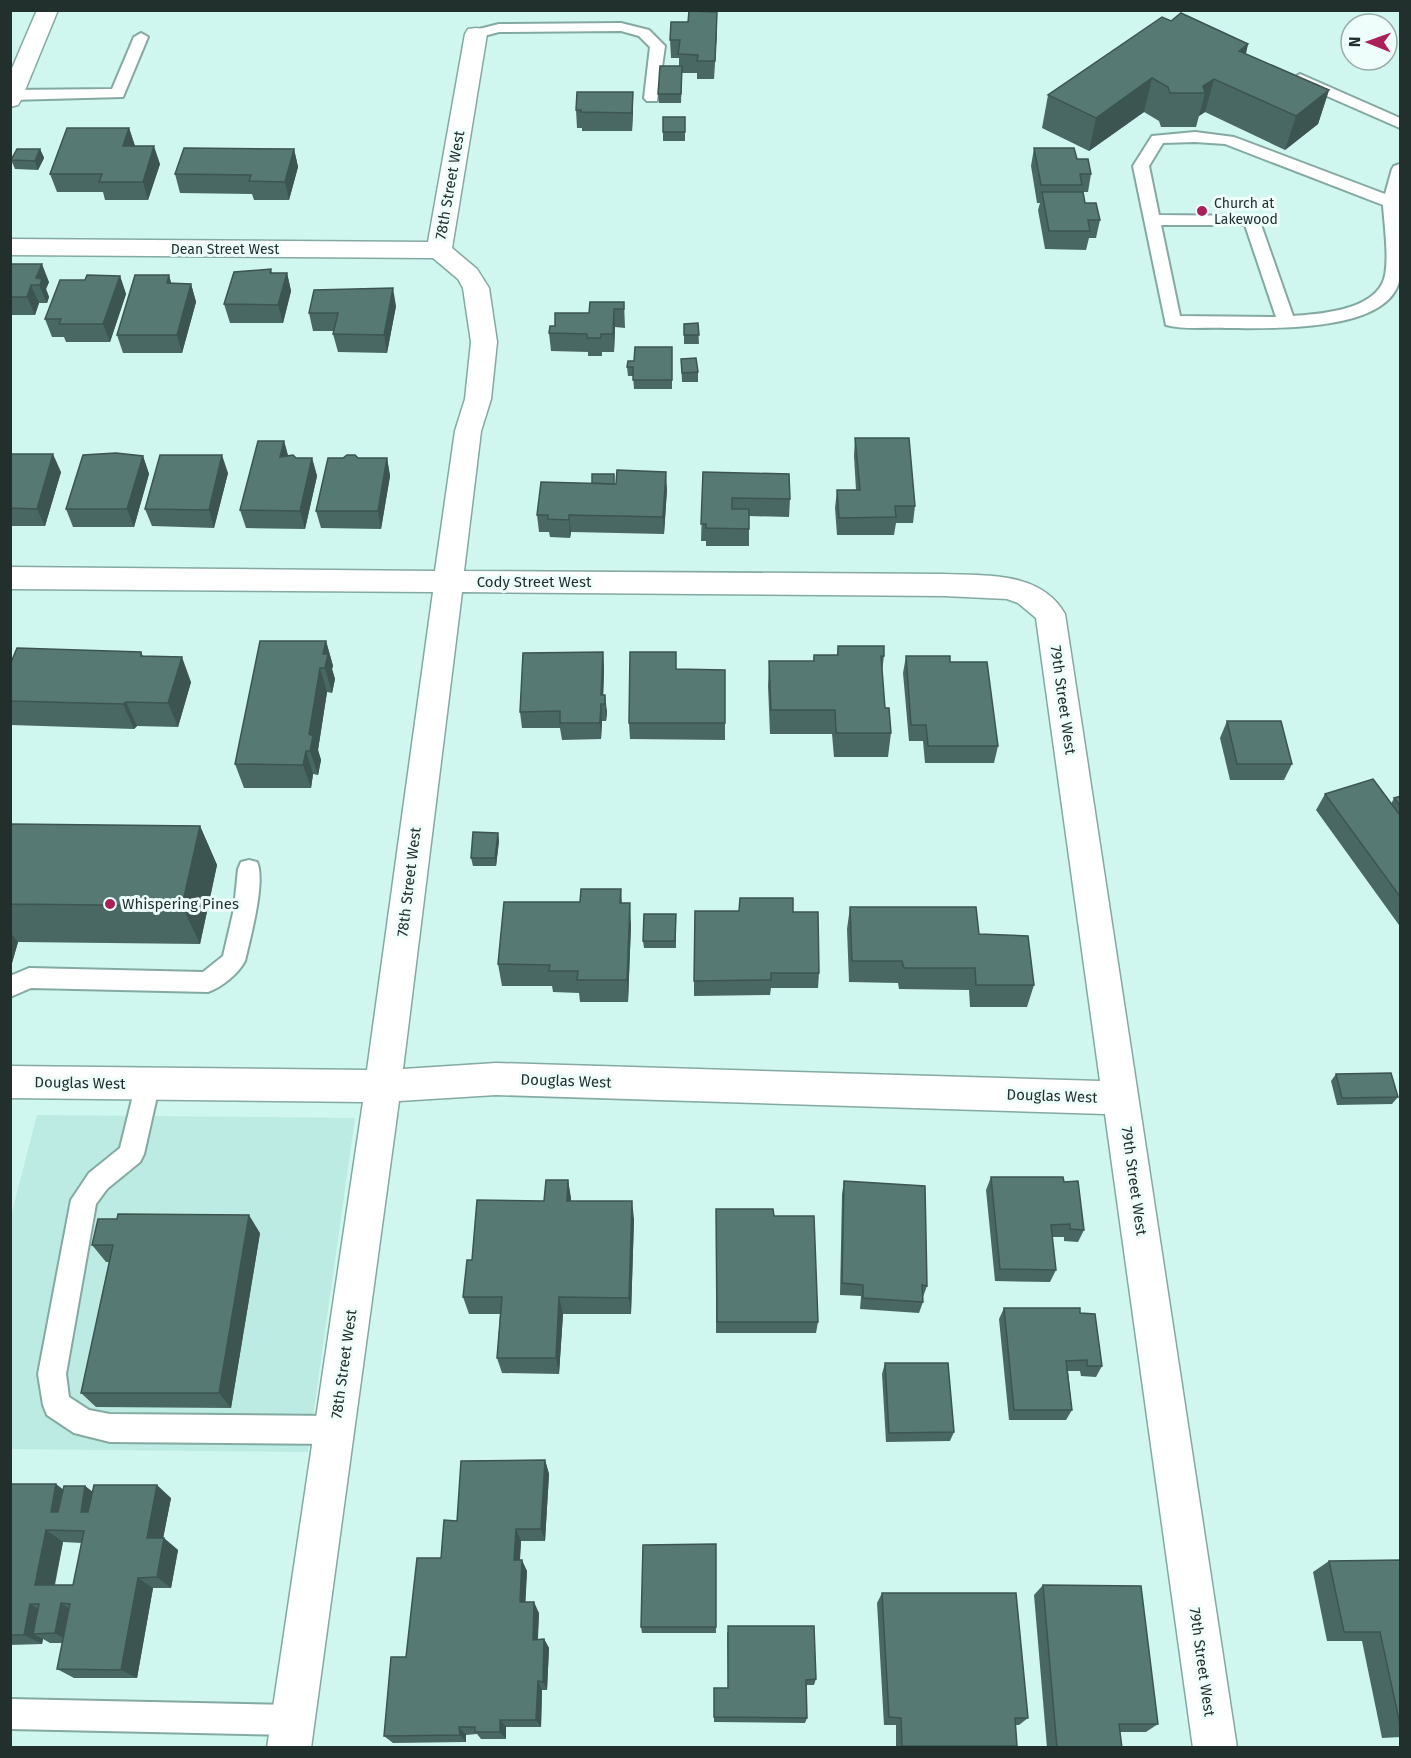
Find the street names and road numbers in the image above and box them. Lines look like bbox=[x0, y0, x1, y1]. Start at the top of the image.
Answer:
street label: 78th Street West bbox=[432, 129, 469, 241]
street label: Dean Street West bbox=[171, 241, 280, 258]
street label: Cody Street West bbox=[477, 573, 592, 591]
street label: 79th Street West bbox=[1046, 644, 1080, 756]
street label: 78th Street West bbox=[393, 826, 425, 938]
street label: Douglas West bbox=[520, 1070, 612, 1092]
street label: Douglas West bbox=[34, 1073, 126, 1093]
street label: Douglas West bbox=[1006, 1085, 1098, 1107]
street label: 79th Street West bbox=[1117, 1125, 1151, 1237]
street label: 78th Street West bbox=[327, 1308, 361, 1420]
street label: 79th Street West bbox=[1185, 1606, 1219, 1718]

